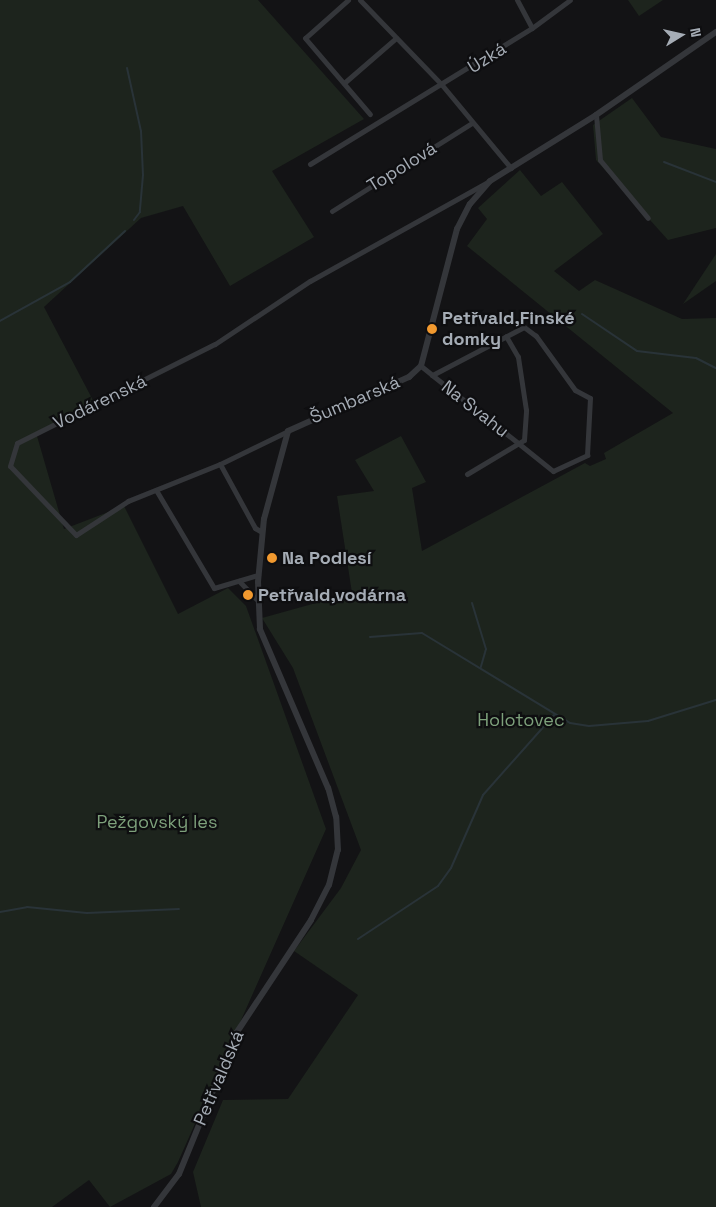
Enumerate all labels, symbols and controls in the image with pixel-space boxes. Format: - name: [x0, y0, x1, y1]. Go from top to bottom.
- north arrow: [656, 10, 706, 60]
- text: N: [686, 26, 705, 39]
- street label: Úzká: [464, 38, 510, 78]
- street label: Topolová: [363, 137, 441, 197]
- place label: Petřvald,Finské domky: [442, 308, 575, 350]
- marker: Petřvald,Finské domky: [426, 323, 438, 335]
- street label: Vodárenská: [50, 370, 150, 434]
- street label: Šumbarská: [307, 371, 403, 429]
- street label: Na Svahu: [437, 376, 513, 442]
- place label: Na Podlesí: [282, 547, 372, 569]
- marker: Na Podlesí: [266, 552, 278, 564]
- place label: Petřvald,vodárna: [258, 584, 406, 606]
- marker: Petřvald,vodárna: [242, 589, 254, 601]
- park label: Holotovec: [477, 709, 565, 731]
- park label: Pežgovský les: [97, 811, 217, 833]
- street label: Petřvaldská: [189, 1027, 249, 1129]

